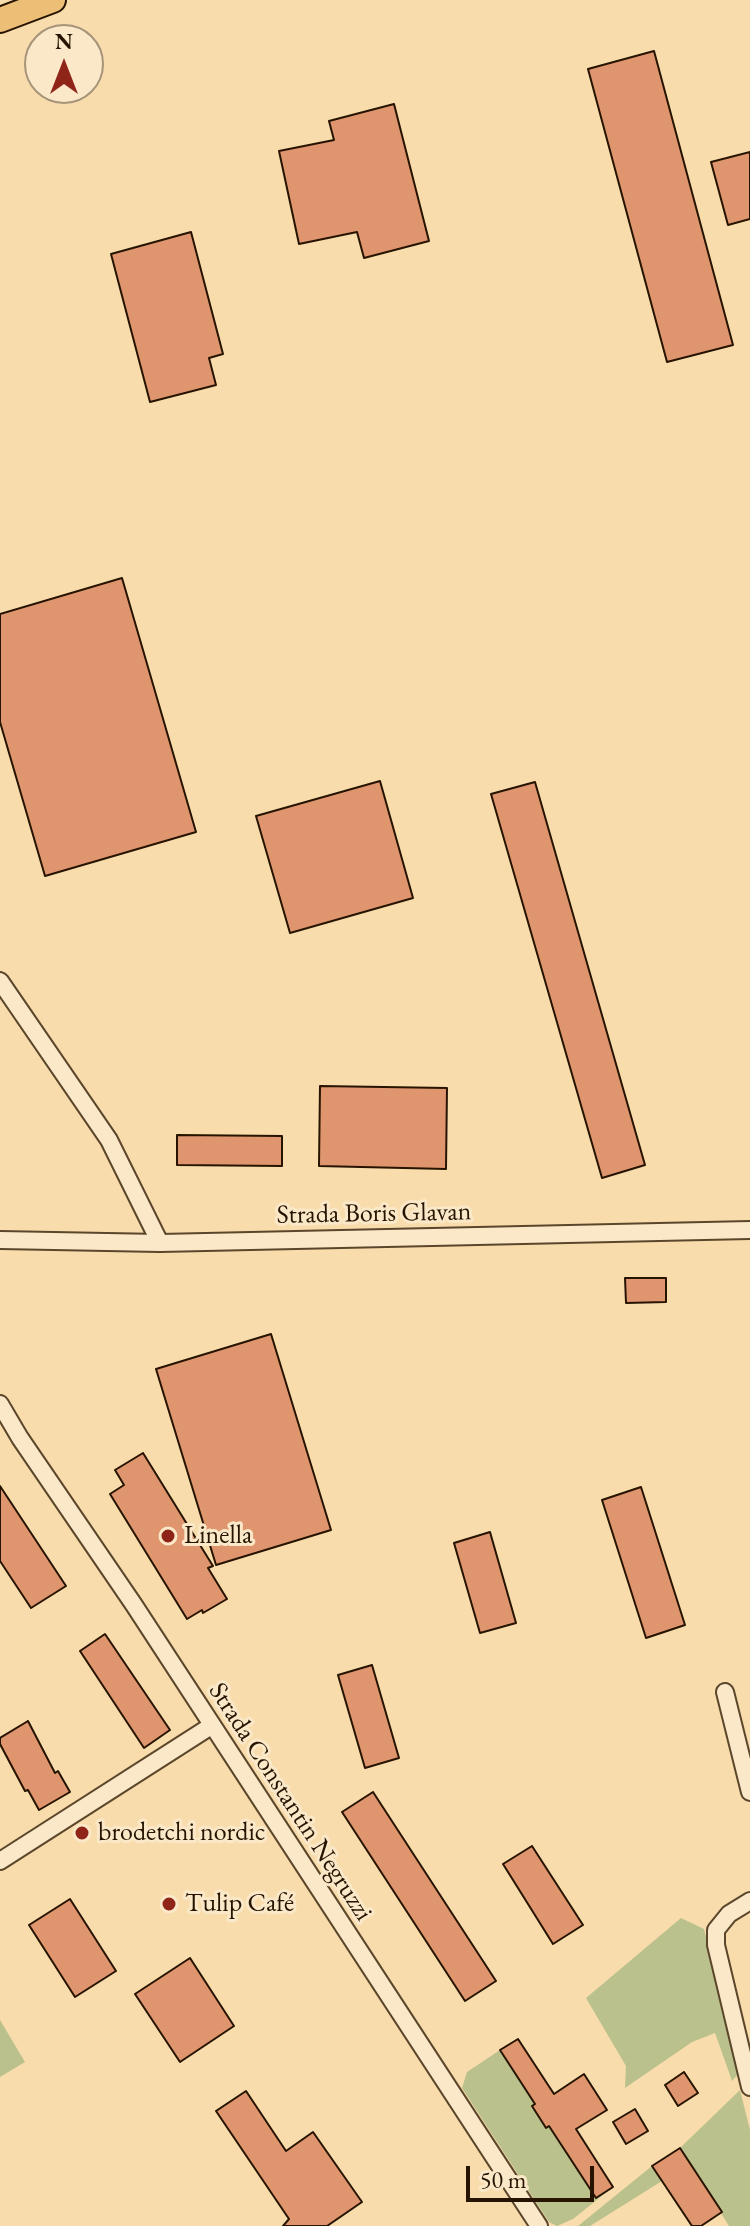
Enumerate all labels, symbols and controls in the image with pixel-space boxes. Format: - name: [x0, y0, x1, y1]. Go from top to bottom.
- north arrow: [24, 24, 104, 104]
- text: N: [55, 27, 73, 56]
- street label: Strada Boris Glavan: [276, 1197, 472, 1231]
- place label: Linella: [184, 1520, 252, 1552]
- marker: Linella: [159, 1527, 177, 1545]
- street label: Strada Constantin Negruzzi: [201, 1677, 379, 1927]
- place label: brodetchi nordic: [98, 1817, 265, 1849]
- marker: brodetchi nordic: [73, 1824, 91, 1842]
- place label: Tulip Café: [185, 1888, 294, 1920]
- marker: Tulip Café: [160, 1895, 178, 1913]
- scale bar: [470, 2150, 598, 2200]
- text: 50 m: [480, 2164, 527, 2195]

